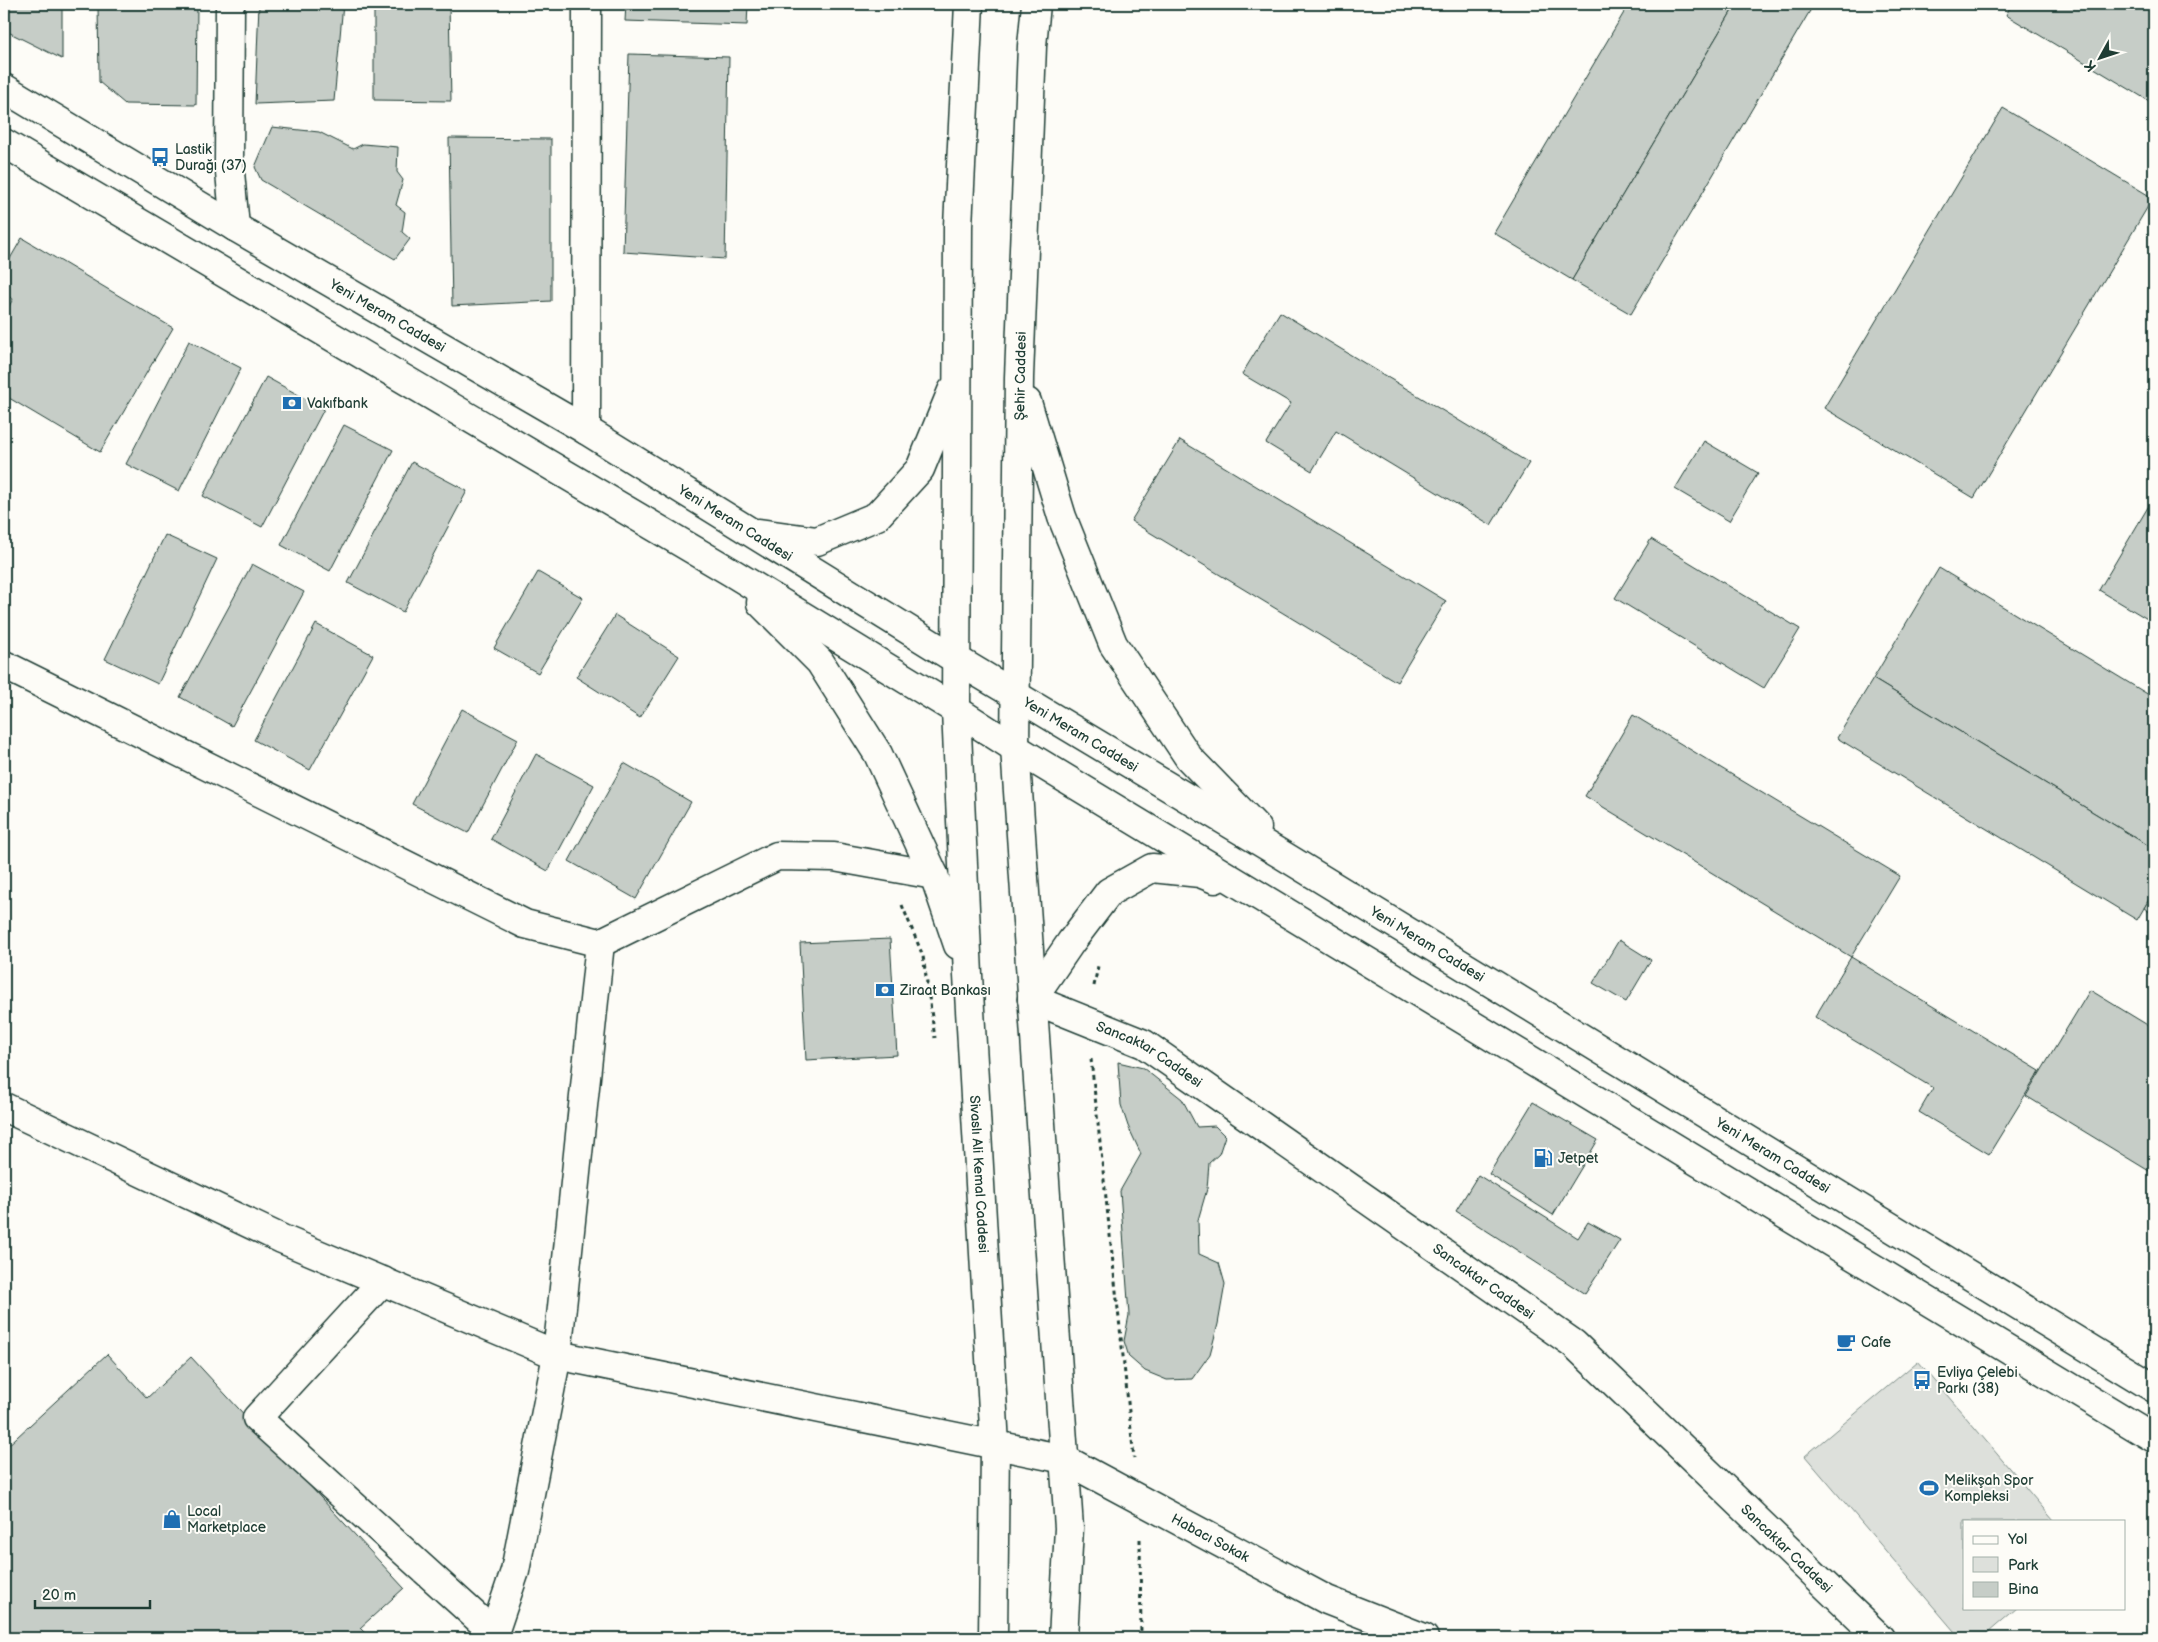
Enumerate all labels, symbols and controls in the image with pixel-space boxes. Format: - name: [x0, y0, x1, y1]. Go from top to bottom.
- north arrow: [2076, 32, 2126, 82]
- text: K: [2081, 57, 2100, 75]
- place label: Lastik Durağı (37): [175, 141, 247, 174]
- bus stop icon: Lastik Durağı (37): [149, 146, 171, 168]
- street label: Yeni Meram Caddesi: [326, 275, 449, 356]
- street label: Şehir Caddesi: [1011, 331, 1030, 421]
- bank icon: Vakıfbank: [281, 392, 303, 414]
- place label: Vakıfbank: [307, 395, 368, 412]
- street label: Yeni Meram Caddesi: [674, 481, 796, 565]
- street label: Yeni Meram Caddesi: [1019, 693, 1141, 776]
- street label: Yeni Meram Caddesi: [1366, 902, 1488, 986]
- bank icon: Ziraat Bankası: [874, 979, 896, 1001]
- place label: Ziraat Bankası: [899, 982, 991, 999]
- street label: Sancaktar Caddesi: [1094, 1018, 1205, 1091]
- street label: Sivaslı Ali Kemal Caddesi: [966, 1095, 992, 1253]
- street label: Yeni Meram Caddesi: [1711, 1113, 1833, 1197]
- fuel station icon: Jetpet: [1532, 1147, 1554, 1169]
- place label: Jetpet: [1558, 1150, 1599, 1167]
- street label: Sancaktar Caddesi: [1429, 1240, 1538, 1323]
- cafe icon: Cafe: [1835, 1331, 1857, 1353]
- place label: Cafe: [1861, 1334, 1891, 1351]
- place label: Evliya Çelebi Parkı (38): [1937, 1364, 2018, 1397]
- bus stop icon: Evliya Çelebi Parkı (38): [1911, 1369, 1933, 1391]
- place label: Melikşah Spor Kompleksi: [1944, 1472, 2034, 1505]
- sports icon: Melikşah Spor Kompleksi: [1918, 1477, 1940, 1499]
- street label: Sancaktar Caddesi: [1737, 1501, 1836, 1596]
- place label: Local Marketplace: [187, 1503, 266, 1536]
- shop icon: Local Marketplace: [161, 1508, 183, 1530]
- street label: Habacı Sokak: [1168, 1510, 1252, 1566]
- legend: [1963, 1520, 2126, 1610]
- text: Yol: [2007, 1530, 2027, 1549]
- text: Park: [2008, 1556, 2039, 1575]
- scale bar: [35, 1577, 150, 1609]
- text: Bina: [2008, 1580, 2039, 1599]
- text: 20 m: [42, 1586, 76, 1605]

